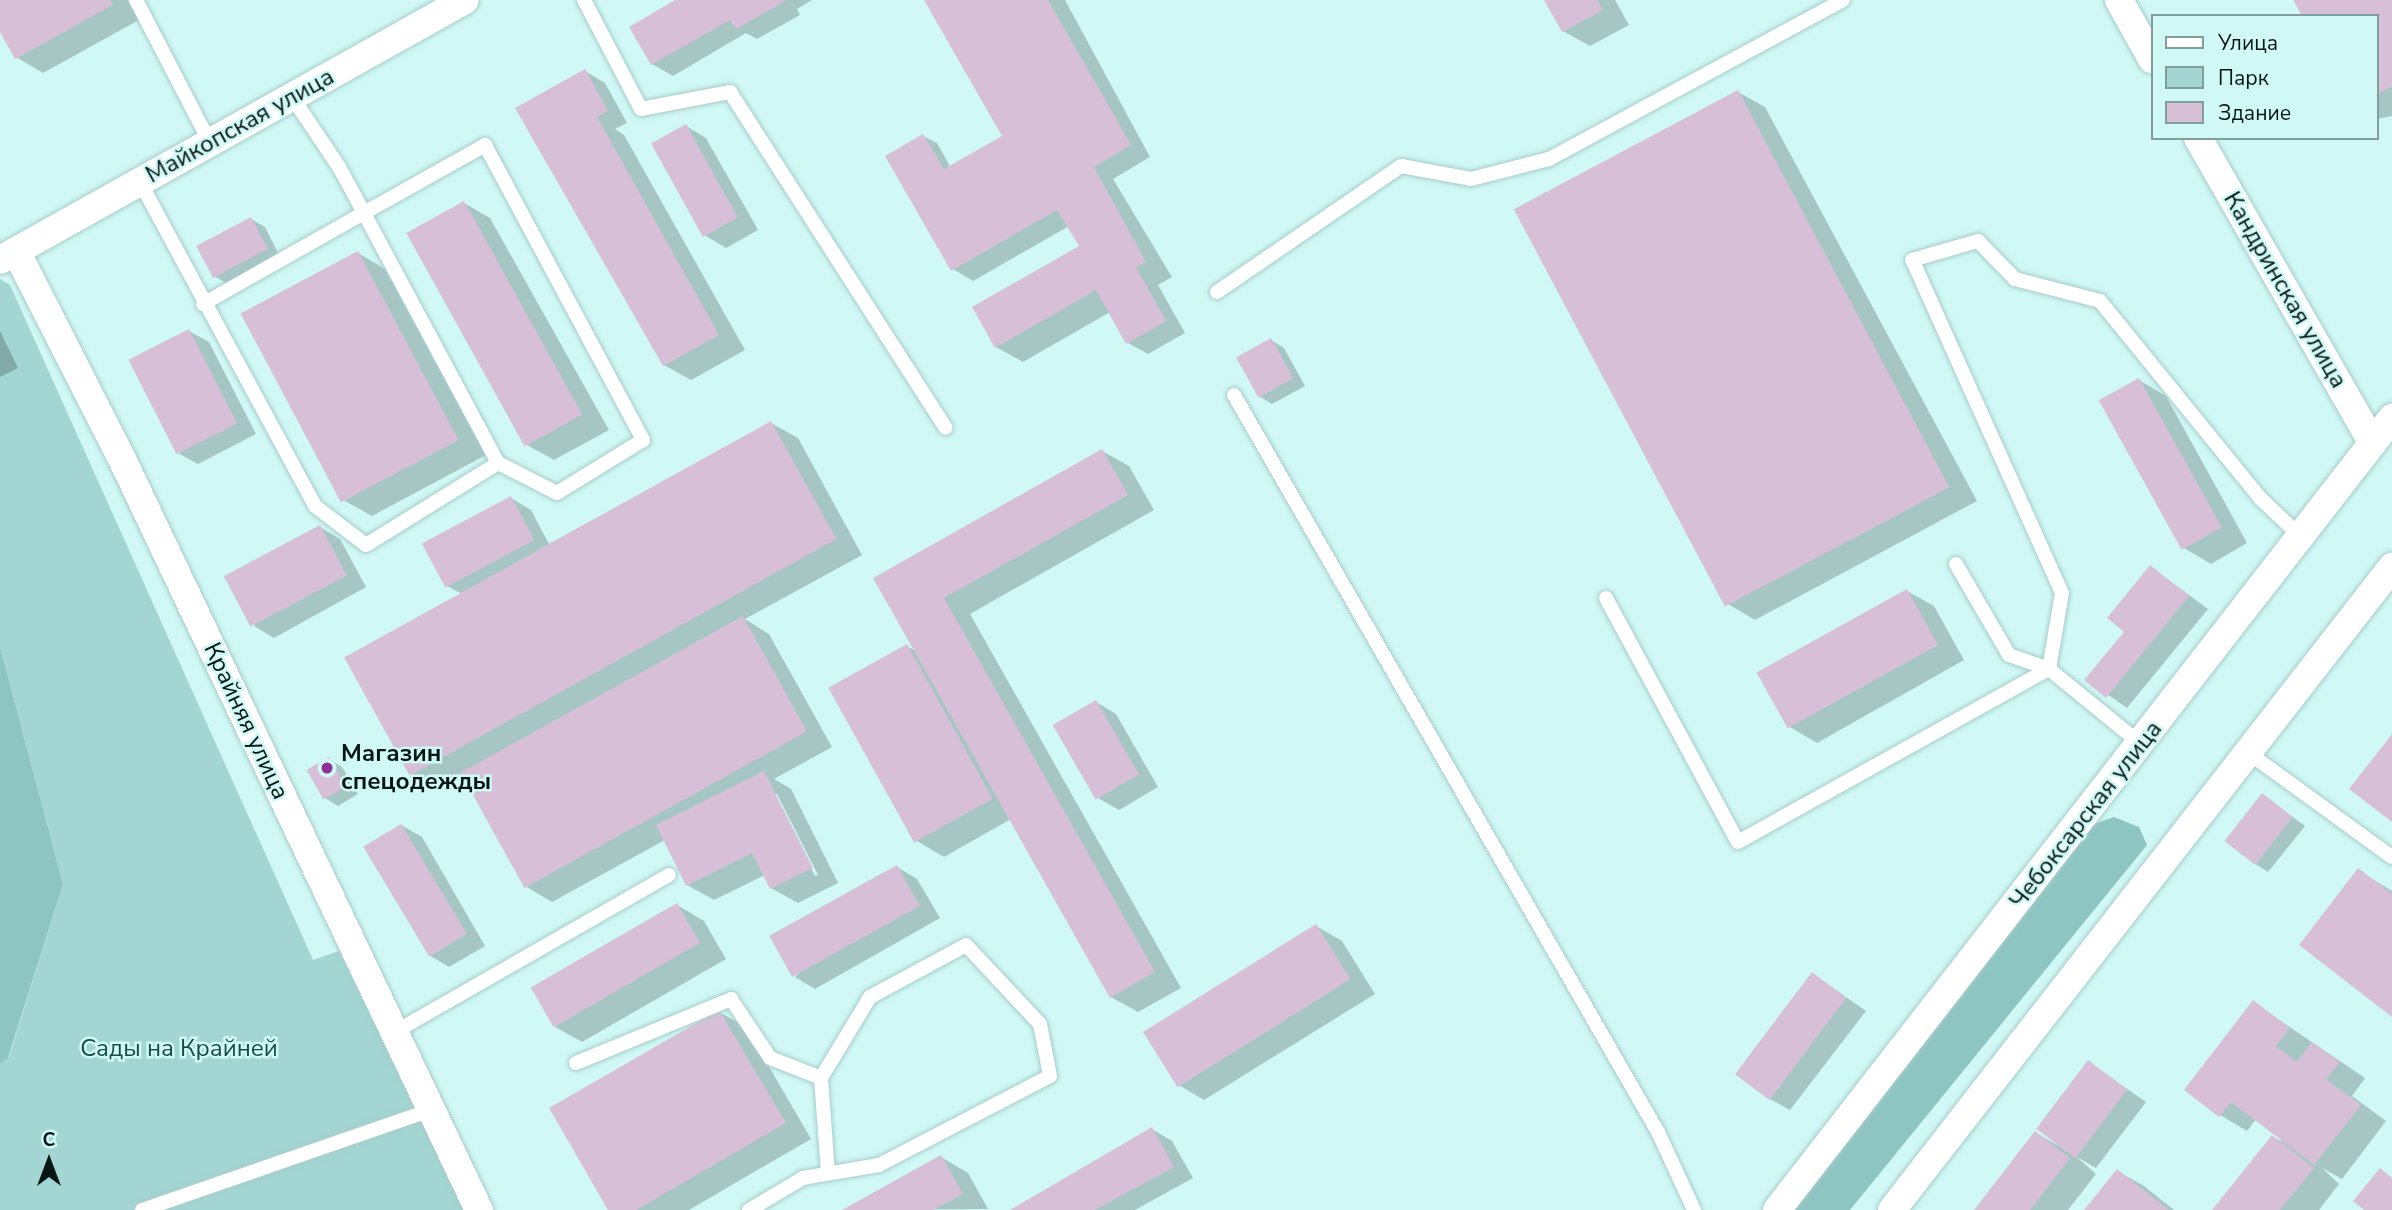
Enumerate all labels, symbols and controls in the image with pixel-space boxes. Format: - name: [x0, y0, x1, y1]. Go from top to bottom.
- legend: [2150, 14, 2378, 140]
- text: Улица: [2218, 29, 2278, 57]
- street label: Майкопская улица: [141, 62, 339, 190]
- text: Парк: [2218, 64, 2269, 92]
- text: Здание: [2218, 99, 2291, 127]
- street label: Кандринская улица: [2217, 187, 2353, 393]
- street label: Крайняя улица: [197, 638, 295, 804]
- street label: Чебоксарская улица: [2004, 715, 2168, 915]
- place label: Магазин спецодежды: [341, 740, 491, 796]
- marker: Магазин спецодежды: [319, 760, 335, 776]
- park label: Сады на Крайней: [80, 1035, 278, 1063]
- north arrow: [14, 1126, 84, 1196]
- text: С: [43, 1127, 55, 1153]

